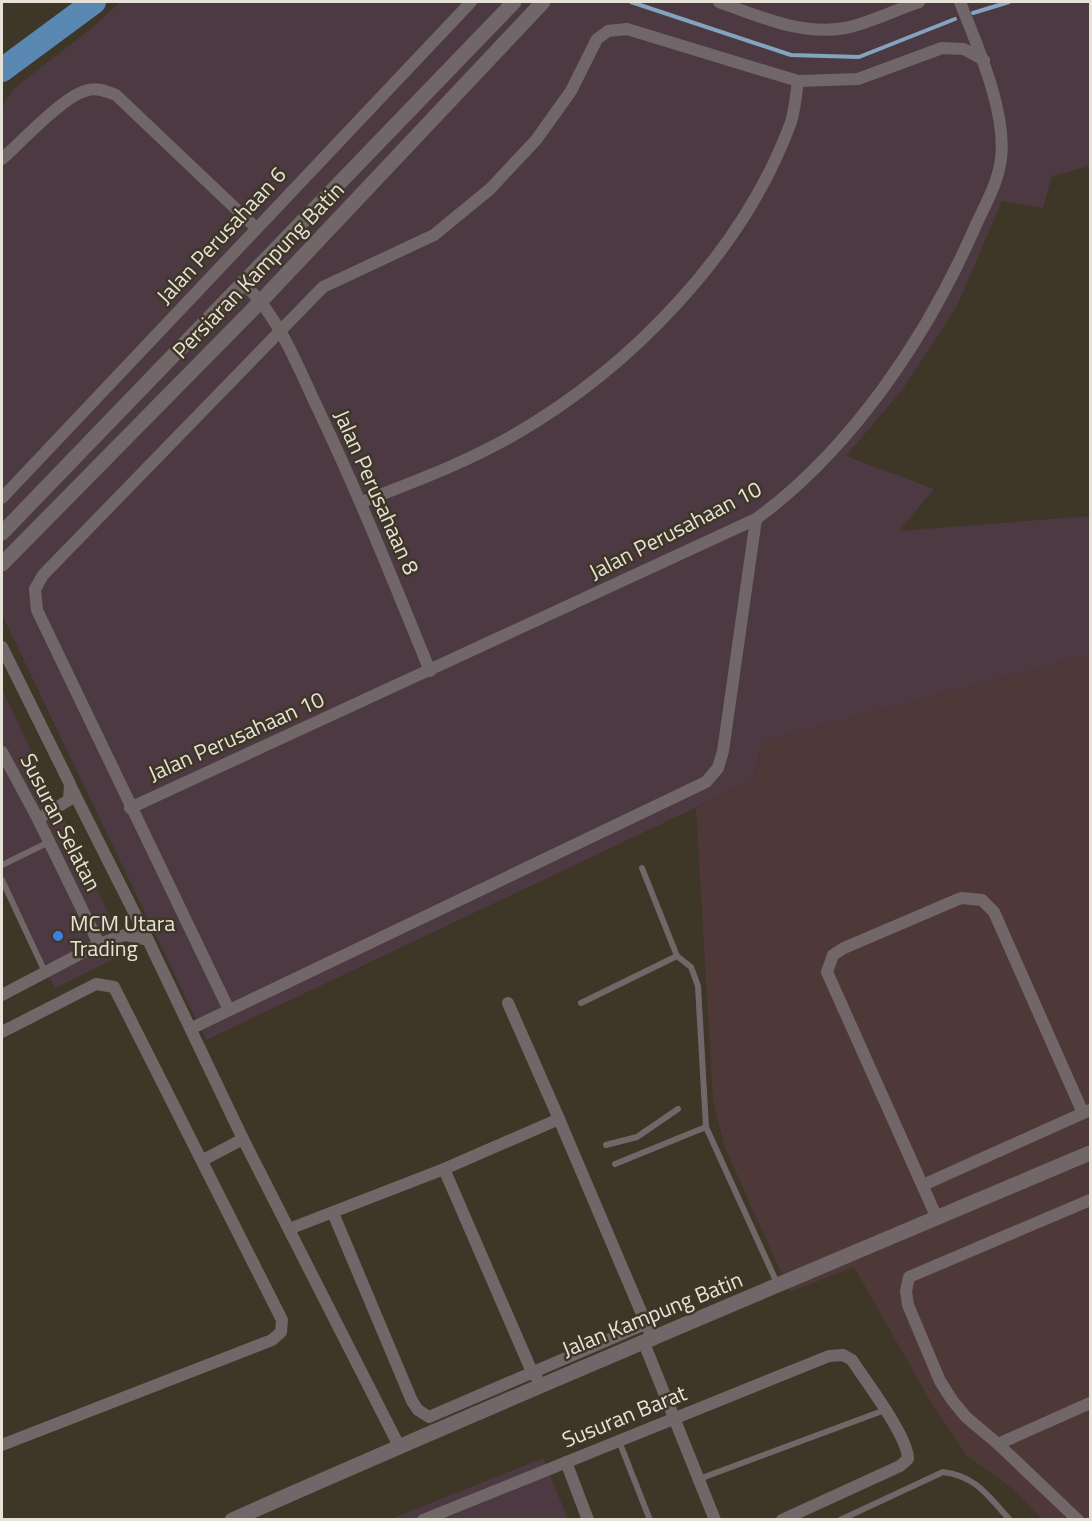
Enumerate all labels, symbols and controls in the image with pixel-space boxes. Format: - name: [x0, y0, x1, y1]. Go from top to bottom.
- street label: Jalan Perusahaan 6: [148, 158, 294, 312]
- street label: Persiaran Kampung Batin: [164, 174, 352, 366]
- street label: Jalan Perusahaan 8: [325, 404, 429, 580]
- street label: Jalan Perusahaan 10: [583, 472, 767, 588]
- street label: Jalan Perusahaan 10: [142, 682, 330, 790]
- street label: Susuran Selatan: [12, 747, 110, 897]
- place label: MCM Utara Trading: [70, 906, 175, 965]
- marker: MCM Utara Trading: [51, 929, 65, 943]
- street label: Jalan Kampung Batin: [557, 1262, 747, 1366]
- street label: Susuran Barat: [557, 1375, 692, 1456]

